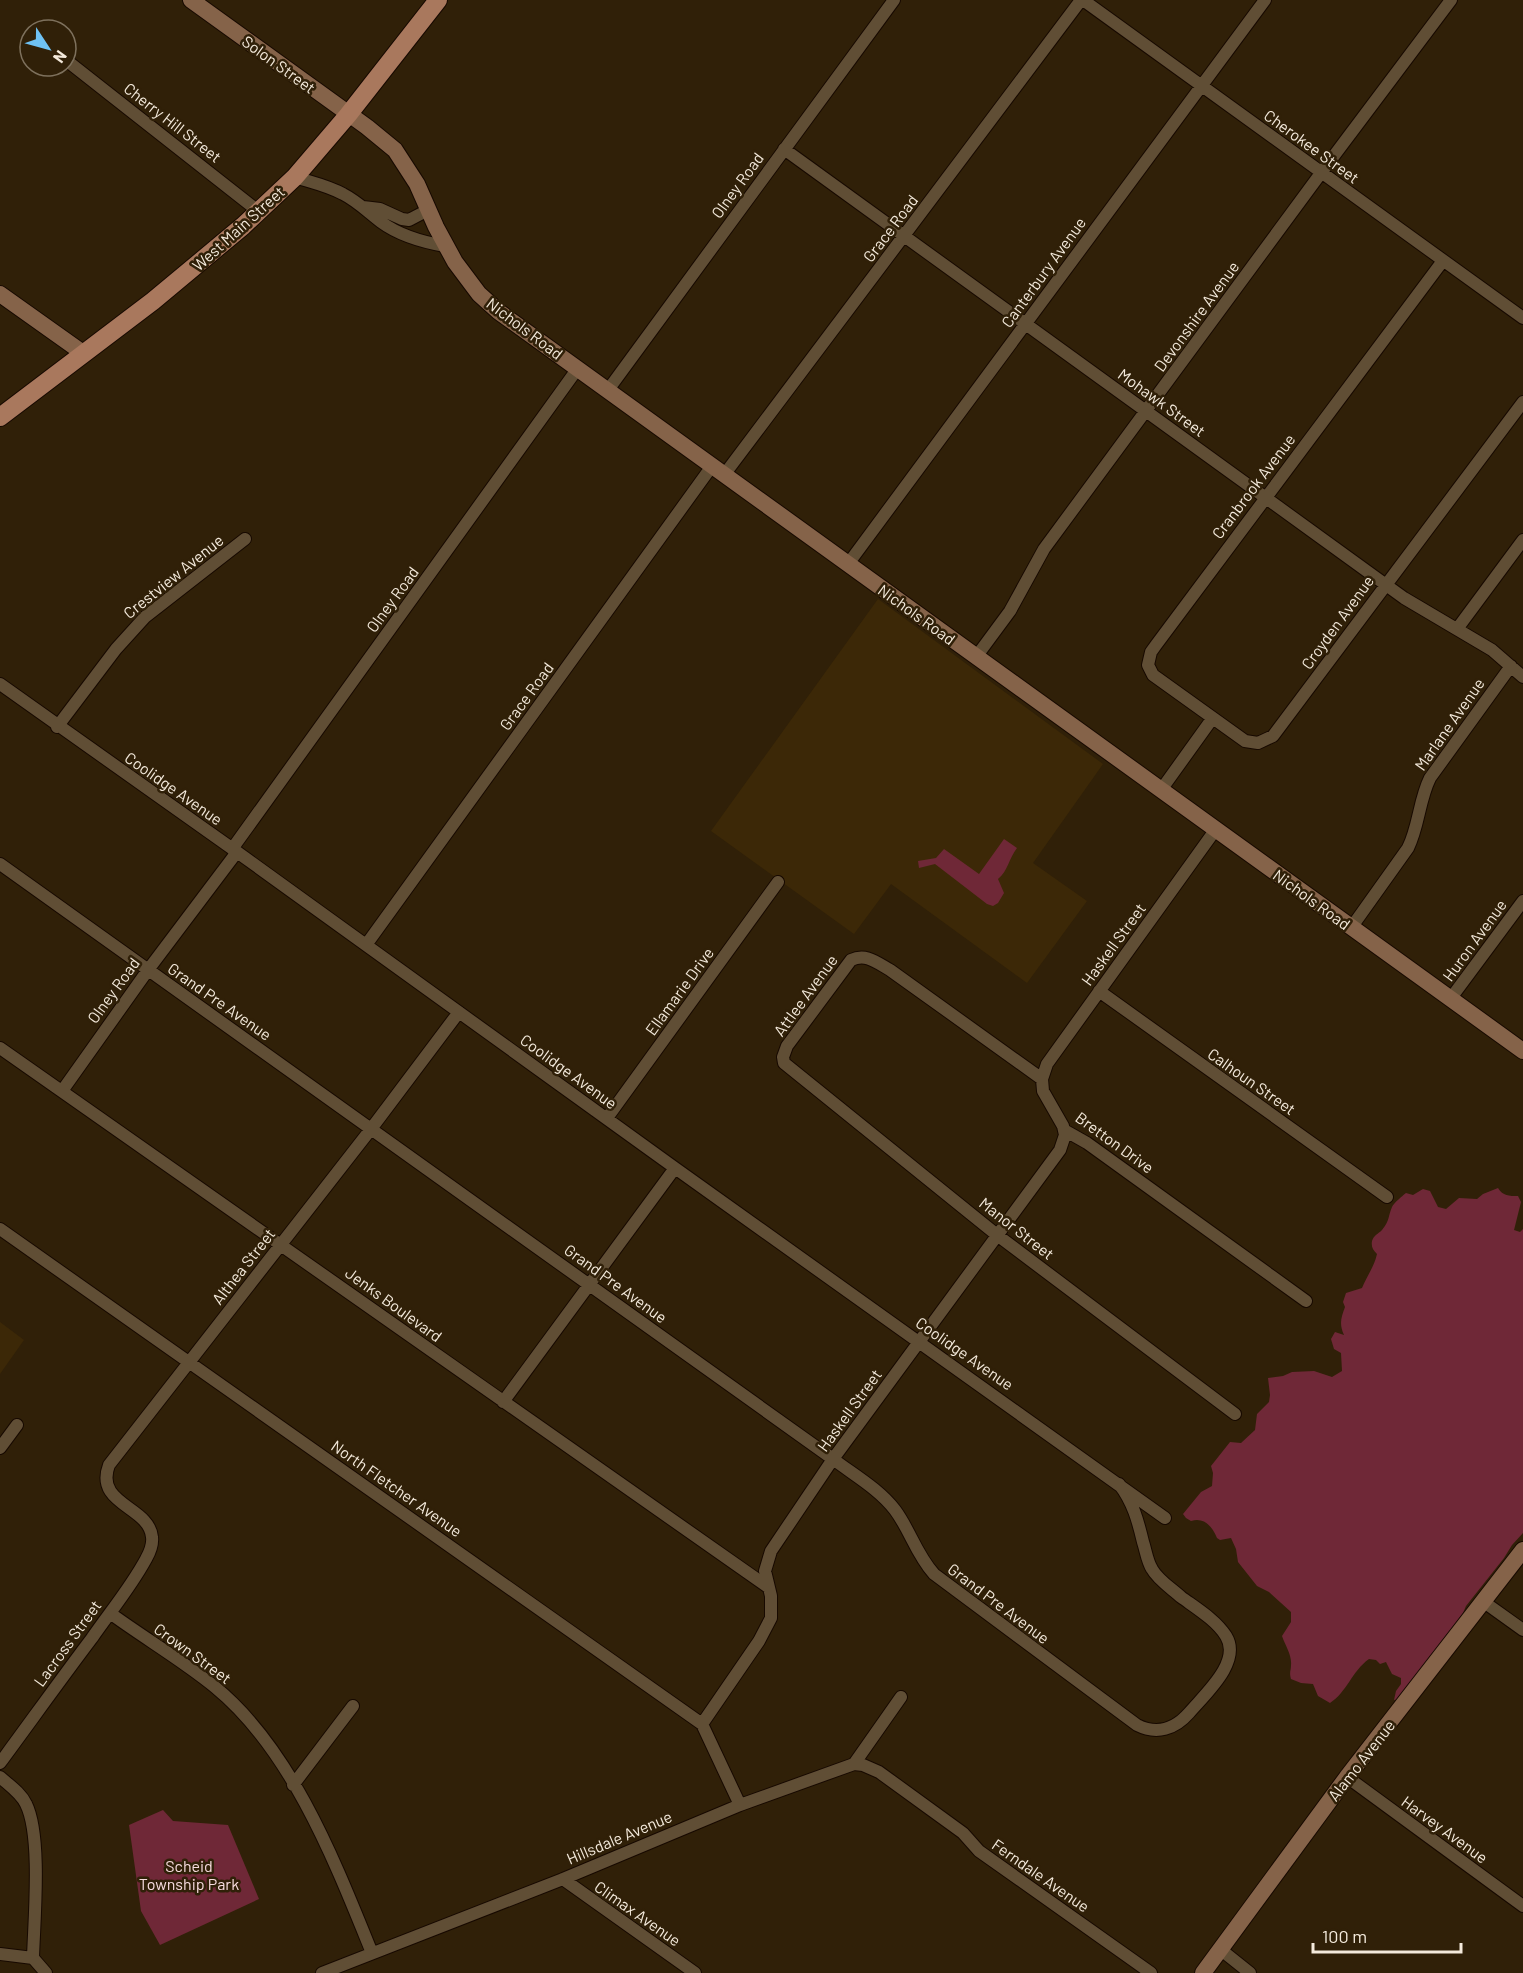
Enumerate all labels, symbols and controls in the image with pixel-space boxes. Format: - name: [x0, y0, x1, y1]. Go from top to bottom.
- north arrow: [18, 18, 78, 78]
- street label: Solon Street: [239, 31, 319, 97]
- text: N: [50, 47, 71, 67]
- street label: Cherry Hill Street: [121, 78, 225, 166]
- street label: Cherokee Street: [1261, 105, 1363, 187]
- street label: Olney Road: [707, 149, 767, 221]
- street label: West Main Street: [188, 182, 288, 274]
- street label: Grace Road: [859, 191, 921, 265]
- street label: Canterbury Avenue: [997, 213, 1089, 331]
- street label: Devonshire Avenue: [1150, 257, 1242, 375]
- street label: Nichols Road: [483, 293, 567, 363]
- street label: Mohawk Street: [1115, 364, 1209, 440]
- street label: Cranbrook Avenue: [1207, 430, 1299, 542]
- street label: Crestview Avenue: [119, 530, 227, 622]
- street label: Olney Road: [362, 563, 422, 635]
- street label: Croyden Avenue: [1297, 572, 1377, 672]
- street label: Nichols Road: [875, 580, 959, 648]
- street label: Grace Road: [495, 658, 557, 734]
- street label: Marlane Avenue: [1410, 674, 1488, 774]
- street label: Coolidge Avenue: [122, 747, 226, 829]
- street label: Nichols Road: [1270, 865, 1354, 933]
- street label: Huron Avenue: [1438, 896, 1510, 984]
- street label: Haskell Street: [1077, 899, 1149, 989]
- street label: Ellamarie Drive: [641, 943, 717, 1039]
- street label: Attlee Avenue: [769, 951, 841, 1039]
- street label: Olney Road: [83, 954, 143, 1026]
- street label: Grand Pre Avenue: [165, 958, 275, 1044]
- street label: Coolidge Avenue: [517, 1030, 621, 1112]
- street label: Calhoun Street: [1204, 1044, 1300, 1118]
- street label: Bretton Drive: [1072, 1107, 1158, 1177]
- street label: Manor Street: [976, 1193, 1058, 1263]
- street label: Althea Street: [207, 1224, 279, 1308]
- street label: Grand Pre Avenue: [561, 1239, 671, 1327]
- street label: Jenks Boulevard: [342, 1263, 446, 1345]
- street label: Coolidge Avenue: [913, 1312, 1017, 1394]
- street label: Haskell Street: [813, 1365, 885, 1455]
- street label: North Fletcher Avenue: [328, 1436, 466, 1540]
- street label: Grand Pre Avenue: [945, 1559, 1053, 1647]
- street label: Lacross Street: [29, 1596, 105, 1690]
- street label: Crown Street: [151, 1619, 235, 1687]
- street label: Alamo Avenue: [1324, 1716, 1398, 1804]
- street label: Harvey Avenue: [1398, 1791, 1492, 1867]
- street label: Hillsdale Avenue: [563, 1806, 675, 1868]
- street label: Ferndale Avenue: [989, 1834, 1093, 1916]
- park label: Scheid Township Park: [139, 1856, 239, 1893]
- street label: Climax Avenue: [591, 1876, 685, 1950]
- scale bar: [1313, 1916, 1462, 1954]
- text: 100 m: [1322, 1925, 1367, 1947]

